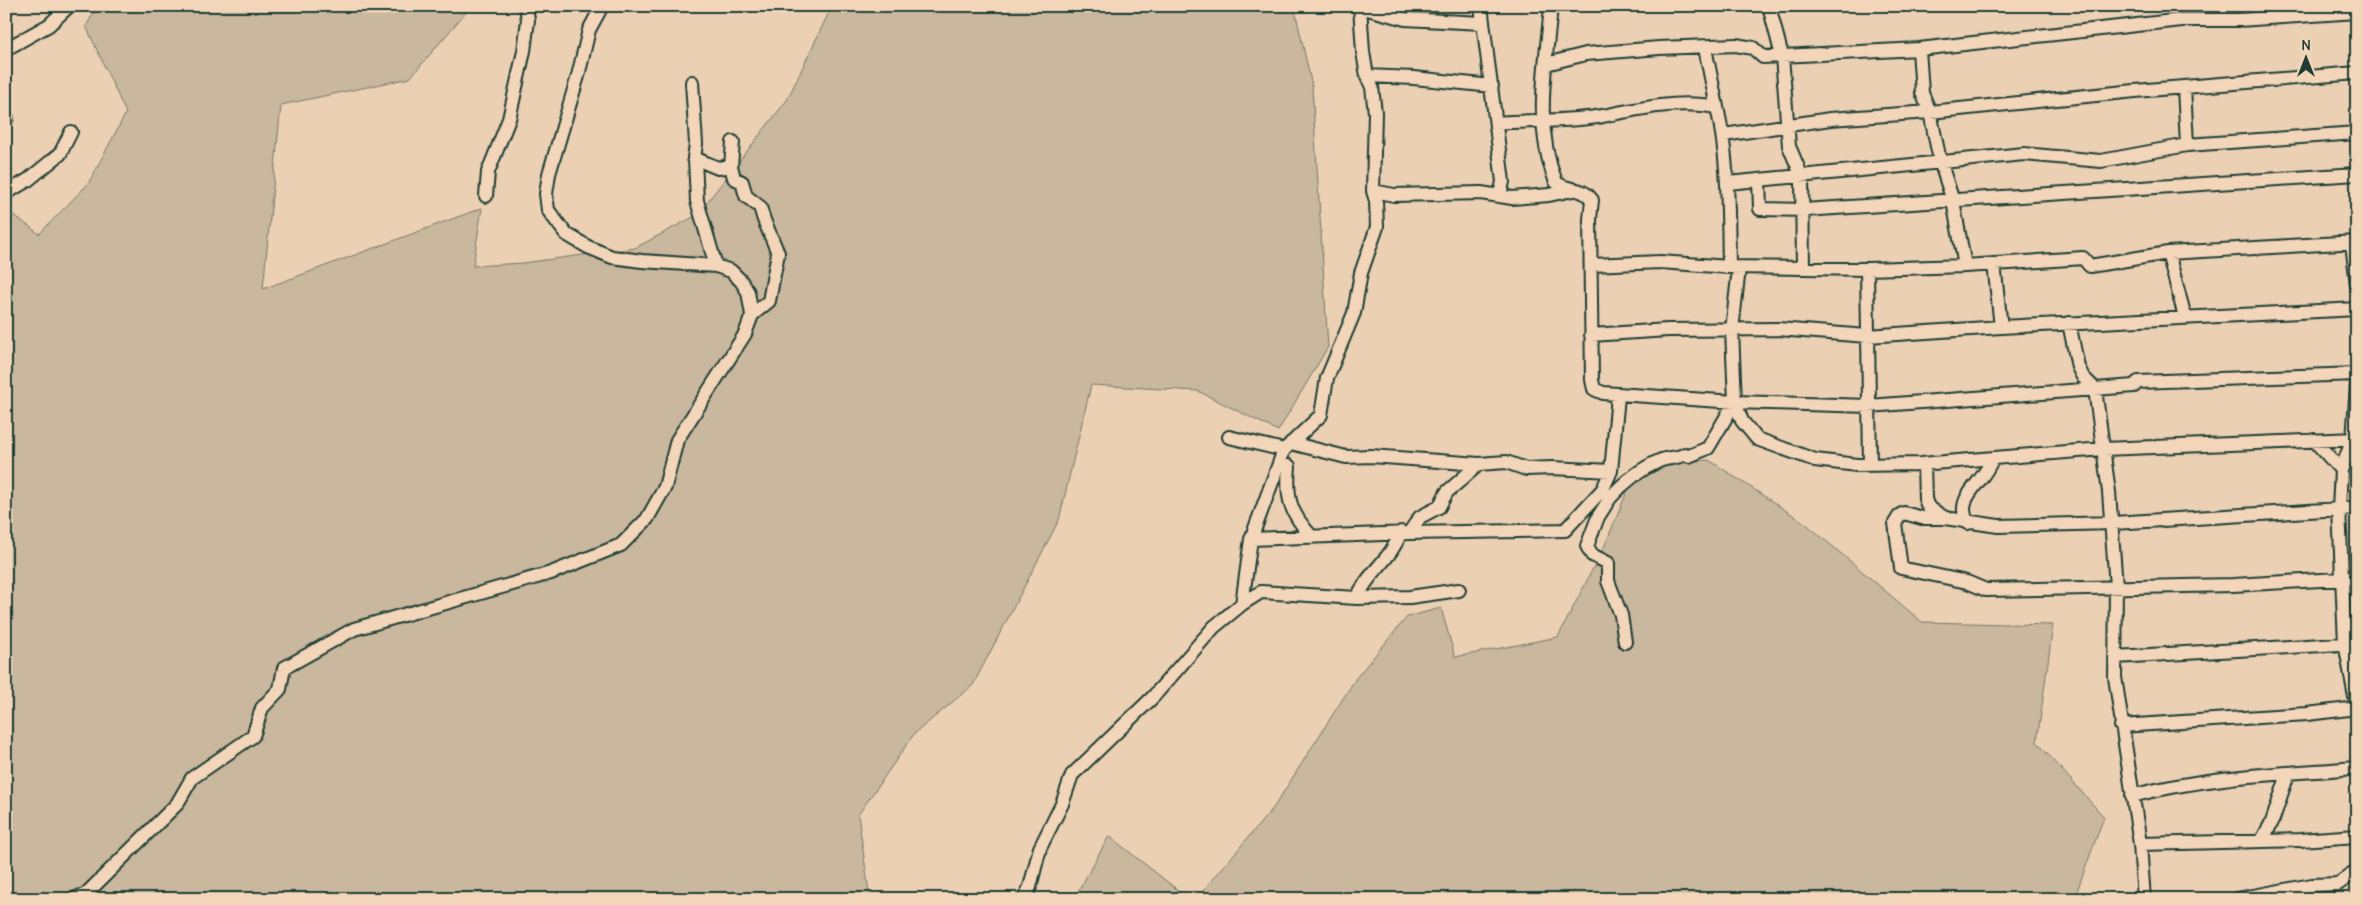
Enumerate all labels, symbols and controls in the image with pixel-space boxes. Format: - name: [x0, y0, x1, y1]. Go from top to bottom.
- north arrow: [2280, 32, 2330, 82]
- text: N: [2301, 36, 2311, 54]

